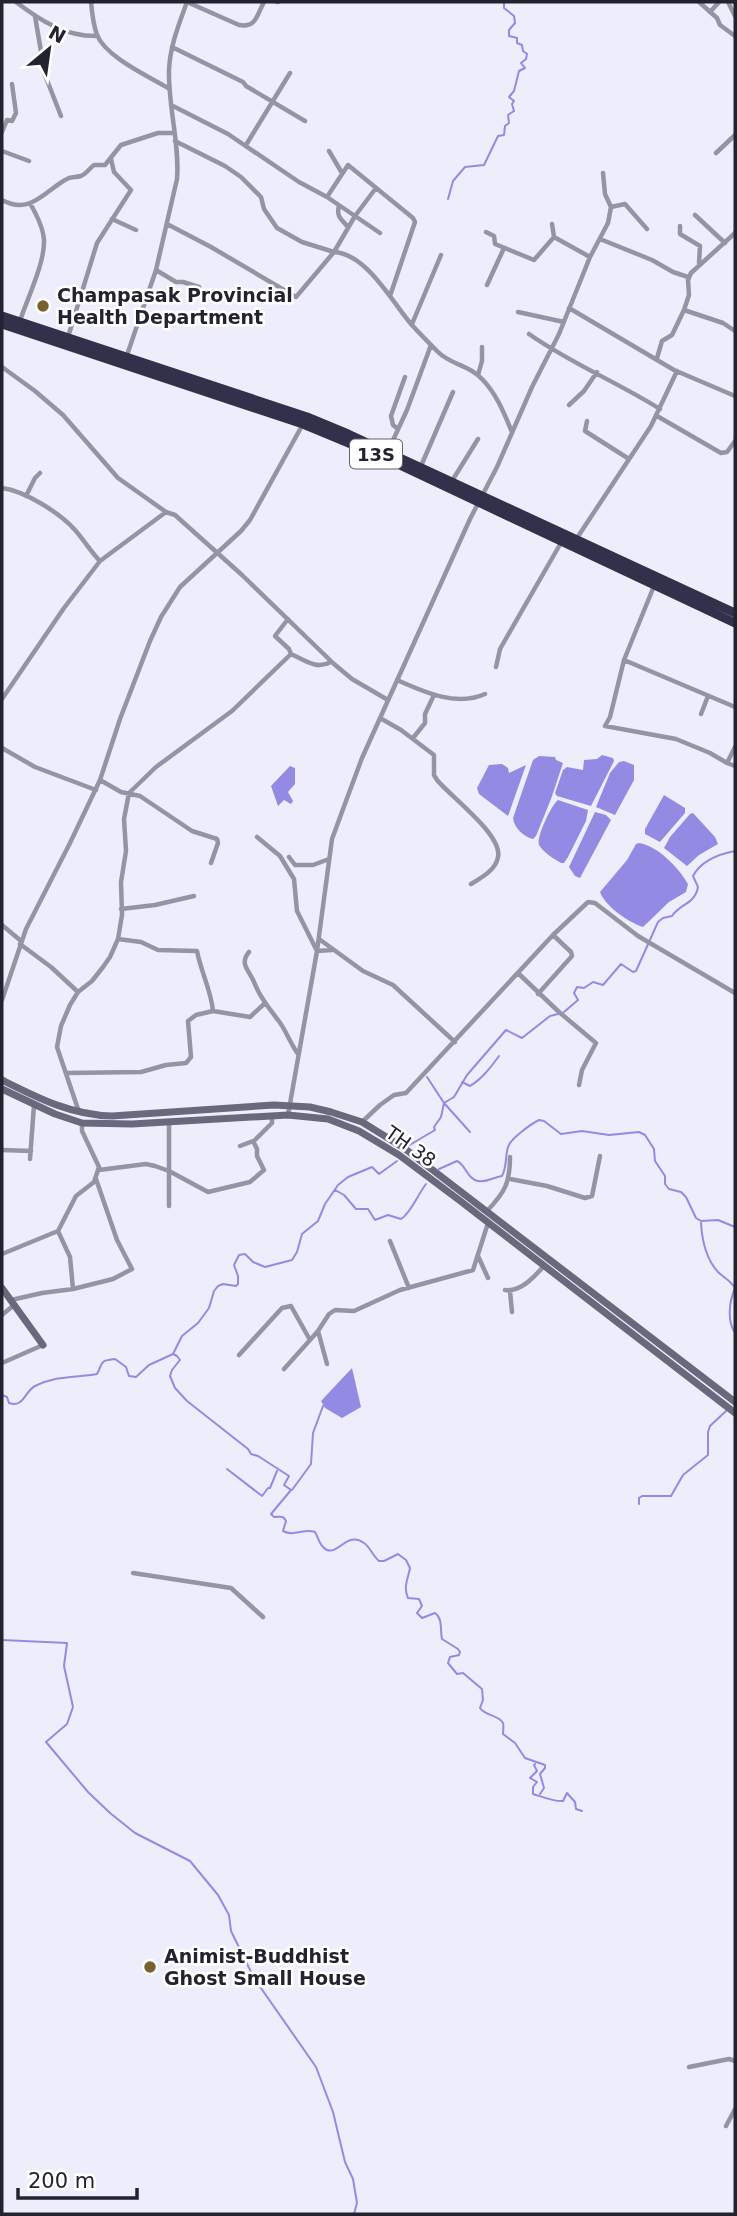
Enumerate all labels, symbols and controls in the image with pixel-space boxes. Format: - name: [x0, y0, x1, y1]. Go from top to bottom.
- north arrow: [14, 14, 84, 84]
- text: N: [45, 21, 70, 48]
- place label: Champasak Provincial Health Department: [57, 284, 293, 328]
- marker: Champasak Provincial Health Department: [35, 298, 51, 314]
- road number: 13S: [350, 440, 402, 468]
- street label: TH 38: [381, 1120, 440, 1171]
- place label: Animist-Buddhist Ghost Small House: [164, 1945, 366, 1989]
- marker: Animist-Buddhist Ghost Small House: [142, 1959, 158, 1975]
- scale bar: [18, 2156, 136, 2200]
- text: 200 m: [28, 2169, 95, 2193]

